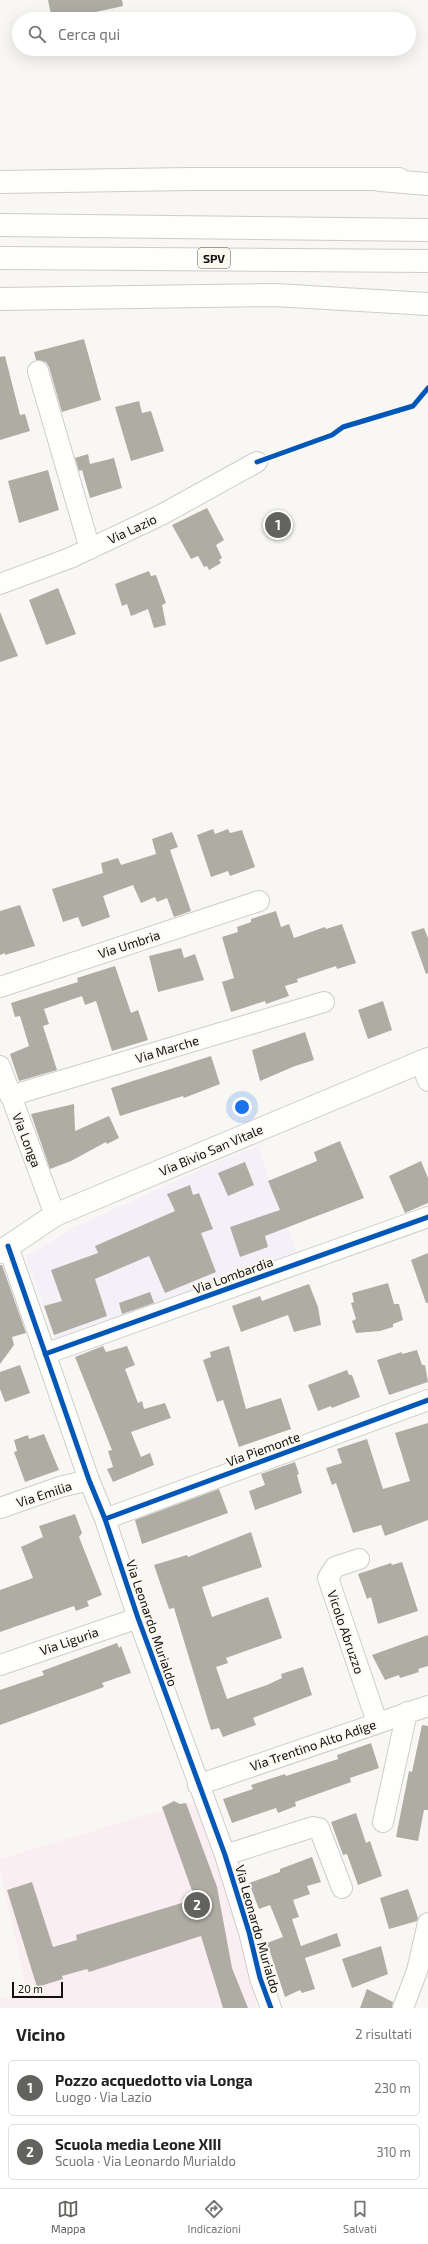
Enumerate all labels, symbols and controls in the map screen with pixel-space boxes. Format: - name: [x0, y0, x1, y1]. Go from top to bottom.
- search box: [12, 12, 416, 56]
- icon: search: [26, 23, 48, 45]
- text: Cerca qui: [58, 25, 120, 43]
- road number: SPV: [198, 248, 230, 268]
- pin: 1: [265, 510, 291, 540]
- street label: Via Lazio: [105, 511, 159, 547]
- street label: Via Umbria: [96, 926, 162, 962]
- street label: Via Marche: [133, 1032, 201, 1066]
- your location: [232, 1097, 252, 1117]
- street label: Via Longa: [9, 1110, 45, 1170]
- street label: Via Bivio San Vitale: [157, 1121, 265, 1179]
- street label: Via Lombardia: [191, 1253, 275, 1297]
- street label: Via Piemonte: [224, 1428, 302, 1470]
- street label: Via Emilia: [14, 1478, 74, 1510]
- street label: Via Leonardo Murialdo: [123, 1558, 181, 1688]
- street label: Vicolo Abruzzo: [324, 1588, 368, 1676]
- street label: Via Liguria: [37, 1623, 101, 1659]
- street label: Via Trentino Alto Adige: [248, 1716, 378, 1774]
- street label: Via Leonardo Murialdo: [232, 1863, 284, 1995]
- pin: 2: [184, 1890, 210, 1920]
- scale bar: [12, 1980, 63, 1999]
- text: 20 m: [18, 1982, 43, 1995]
- text: Vicino: [16, 2024, 65, 2044]
- text: 2 risultati: [355, 2026, 412, 2042]
- text: Pozzo acquedotto via Longa: [55, 2071, 253, 2089]
- text: 1: [27, 2080, 33, 2096]
- text: 230 m: [374, 2080, 411, 2096]
- text: Luogo · Via Lazio: [55, 2089, 152, 2105]
- text: Scuola media Leone XIII: [55, 2135, 221, 2153]
- text: 2: [26, 2144, 34, 2160]
- text: 310 m: [376, 2144, 411, 2160]
- text: Scuola · Via Leonardo Murialdo: [55, 2153, 236, 2169]
- tab: Mappa: [51, 2198, 86, 2235]
- tab: Indicazioni: [188, 2198, 241, 2235]
- tab: Salvati: [343, 2198, 377, 2235]

